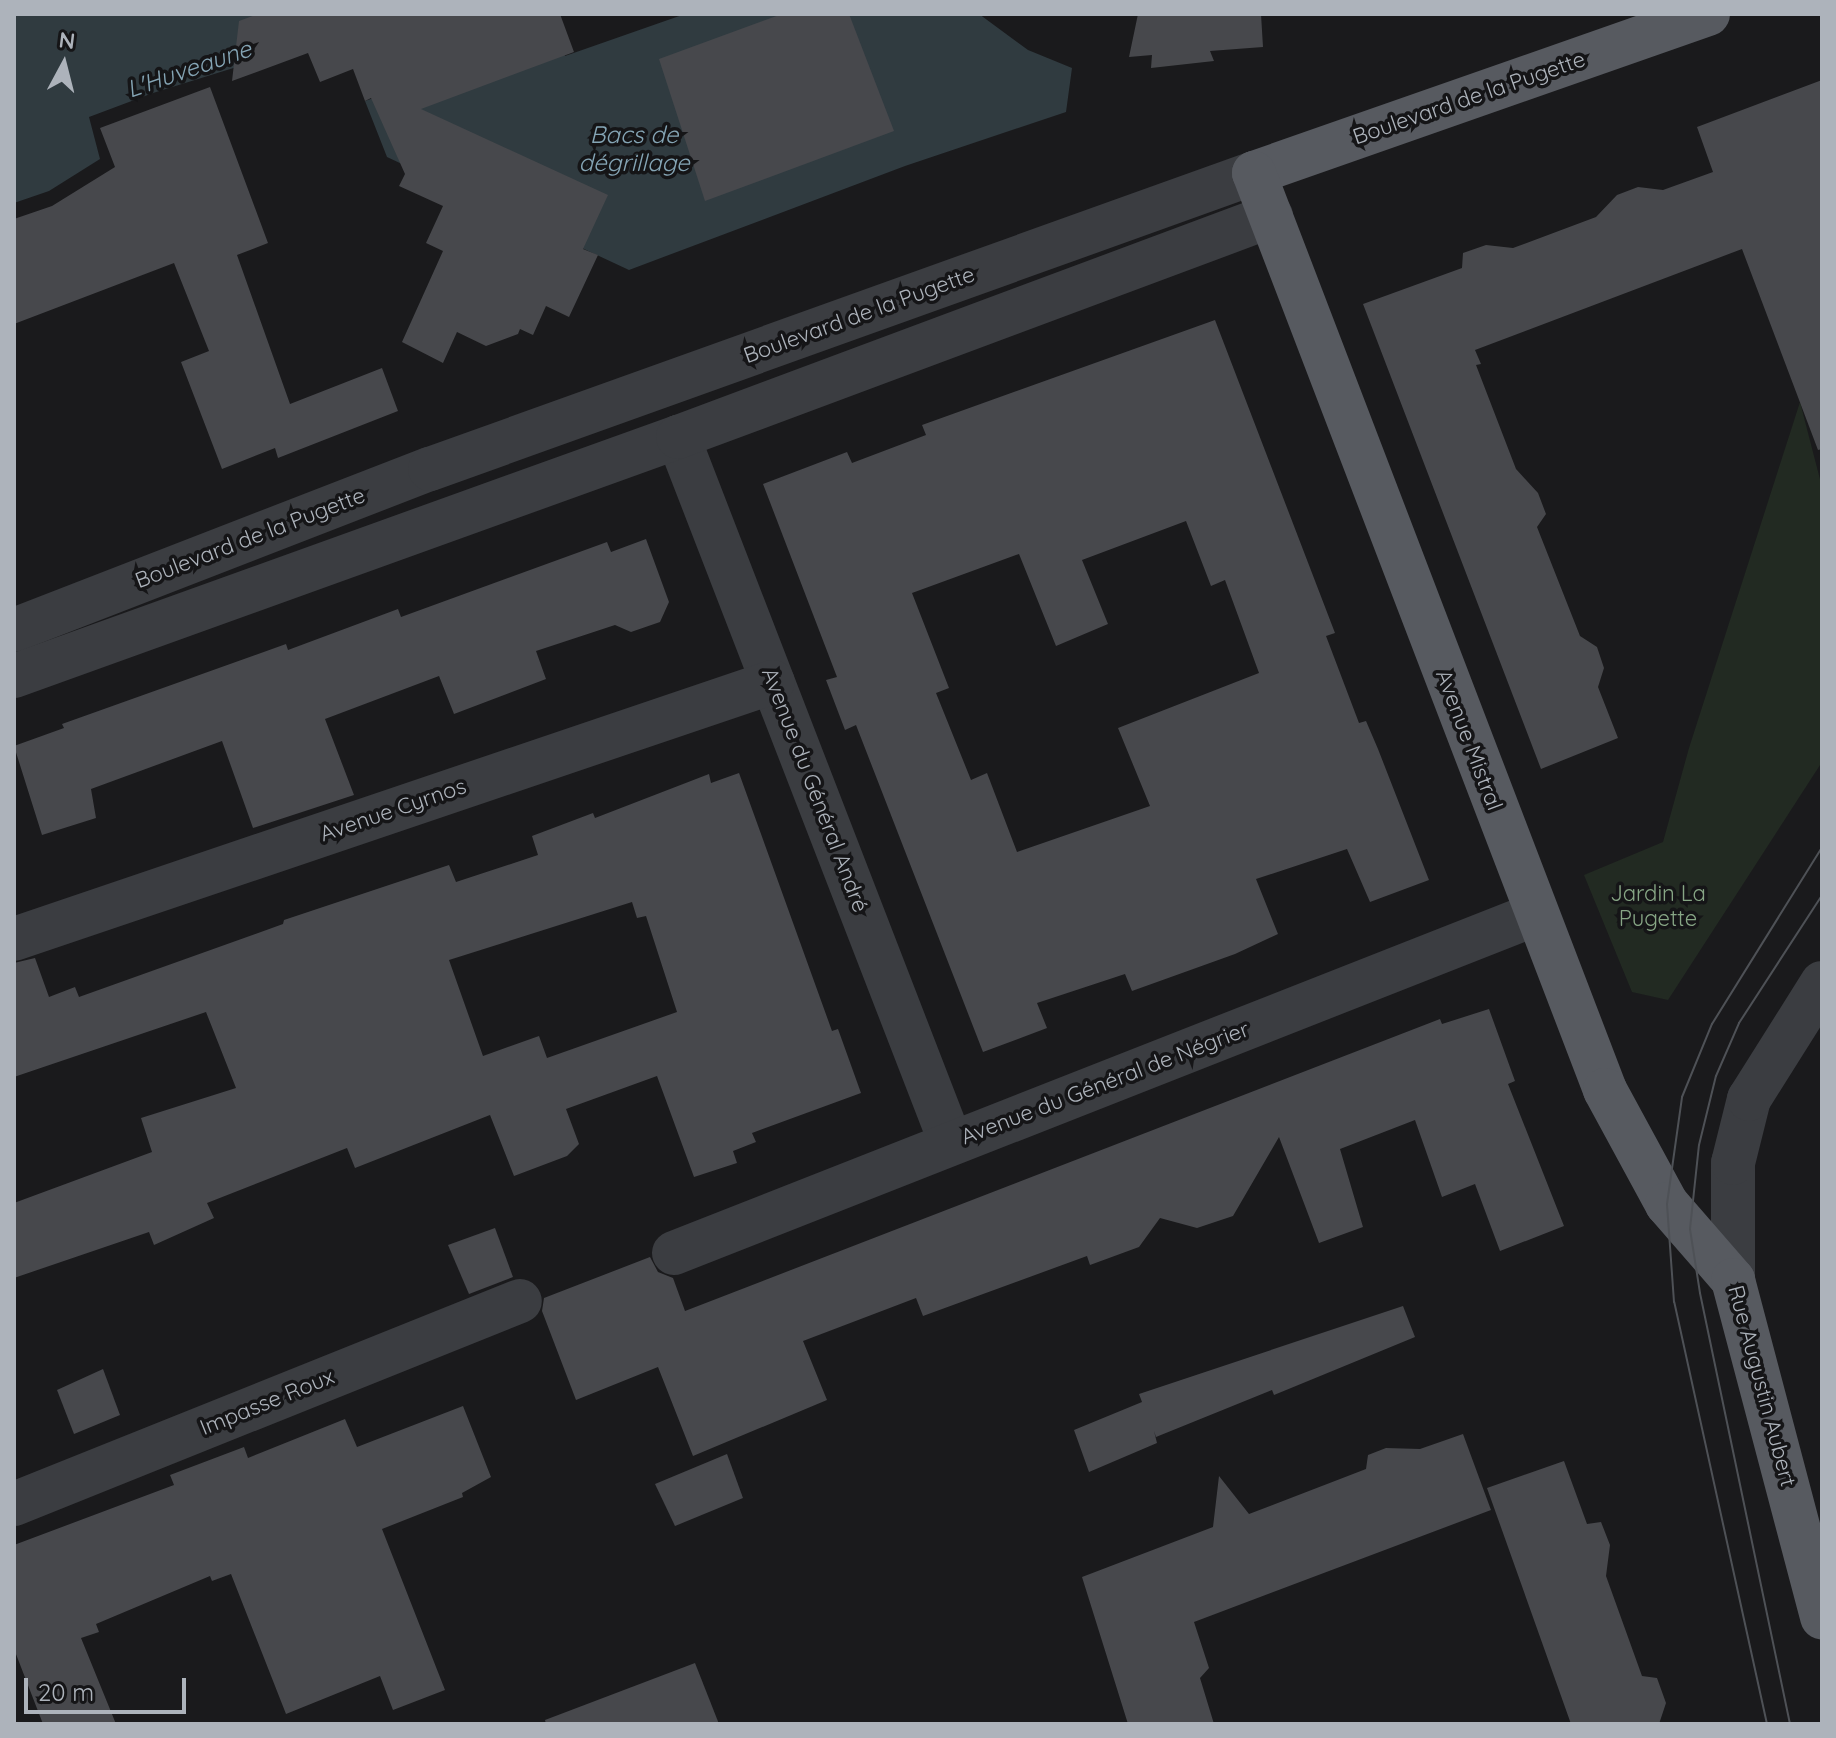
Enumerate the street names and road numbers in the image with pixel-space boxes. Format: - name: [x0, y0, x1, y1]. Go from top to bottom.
- street label: Boulevard de la Pugette: [1349, 46, 1589, 150]
- street label: Boulevard de la Pugette: [740, 261, 978, 369]
- street label: Boulevard de la Pugette: [131, 482, 369, 594]
- street label: Avenue du Général André: [756, 664, 874, 916]
- street label: Avenue Mistral: [1430, 666, 1508, 814]
- street label: Avenue Cyrnos: [316, 773, 470, 847]
- street label: Avenue du Général de Négrier: [957, 1016, 1253, 1150]
- street label: Rue Augustin Aubert: [1722, 1282, 1802, 1490]
- street label: Impasse Roux: [196, 1363, 338, 1441]

